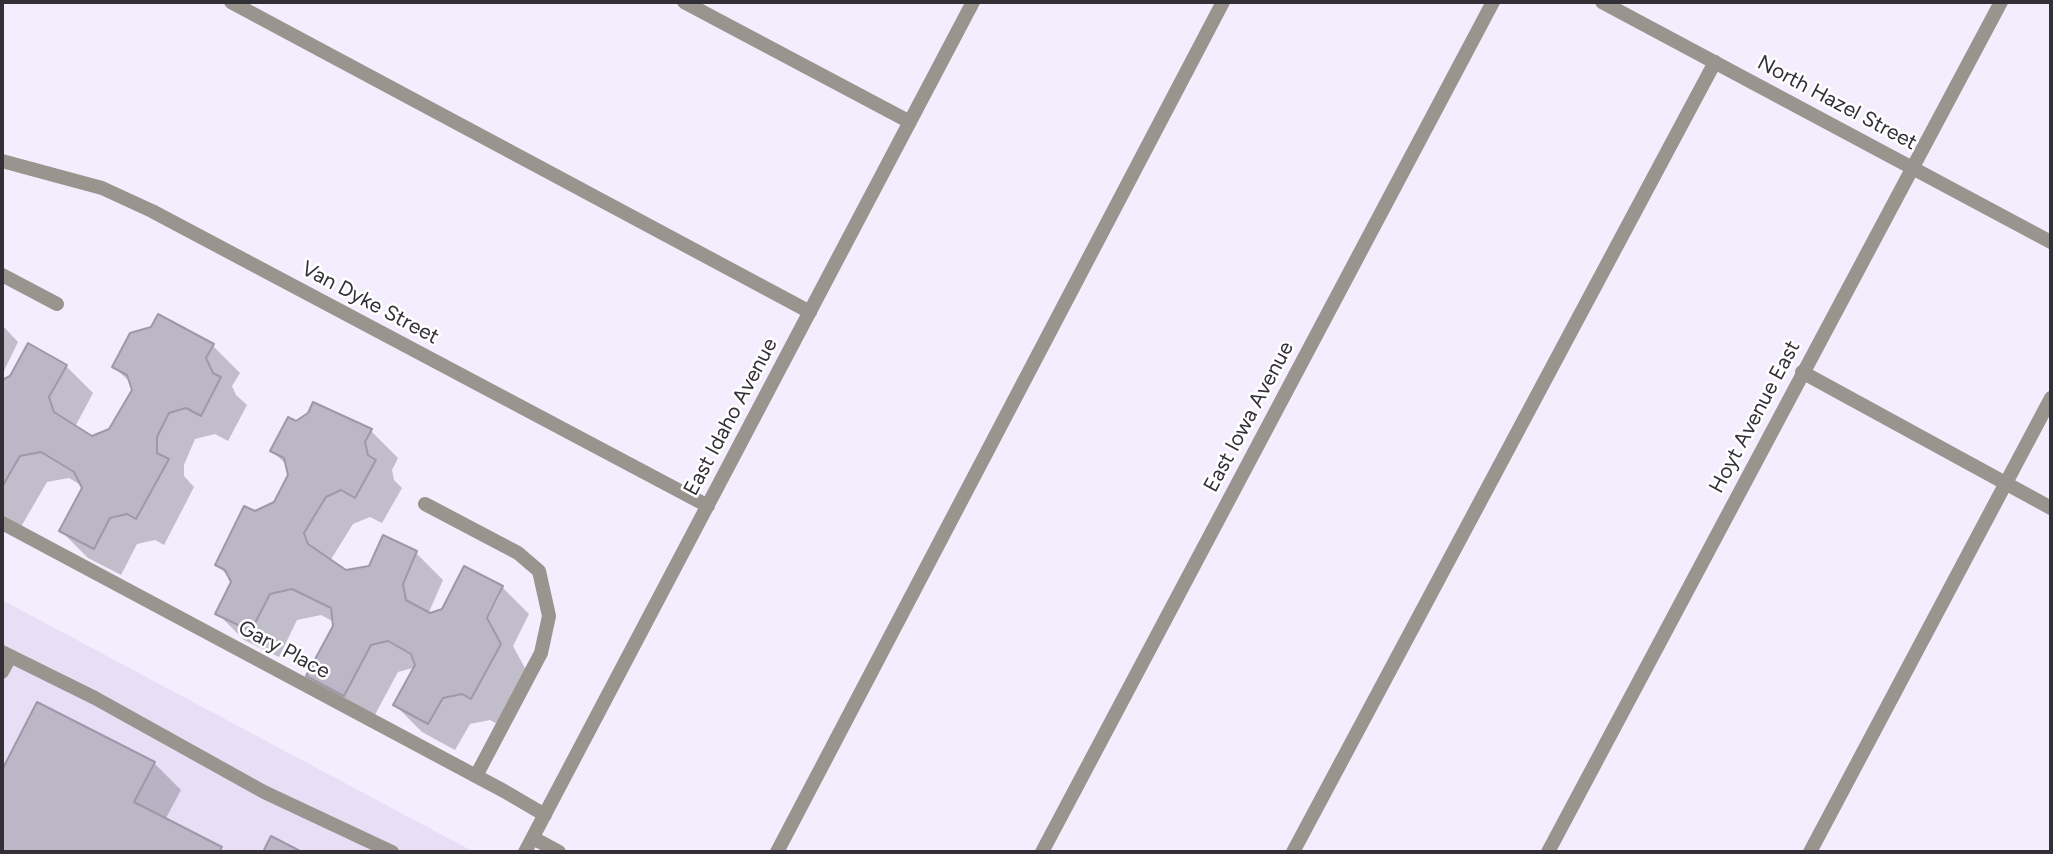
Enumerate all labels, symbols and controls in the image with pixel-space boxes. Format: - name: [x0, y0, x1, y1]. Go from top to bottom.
- street label: North Hazel Street: [1753, 50, 1921, 156]
- street label: Van Dyke Street: [297, 256, 443, 350]
- street label: East Idaho Avenue: [679, 334, 783, 500]
- street label: East Iowa Avenue: [1199, 337, 1299, 497]
- street label: Hoyt Avenue East: [1704, 337, 1806, 497]
- street label: Gary Place: [234, 615, 334, 685]

